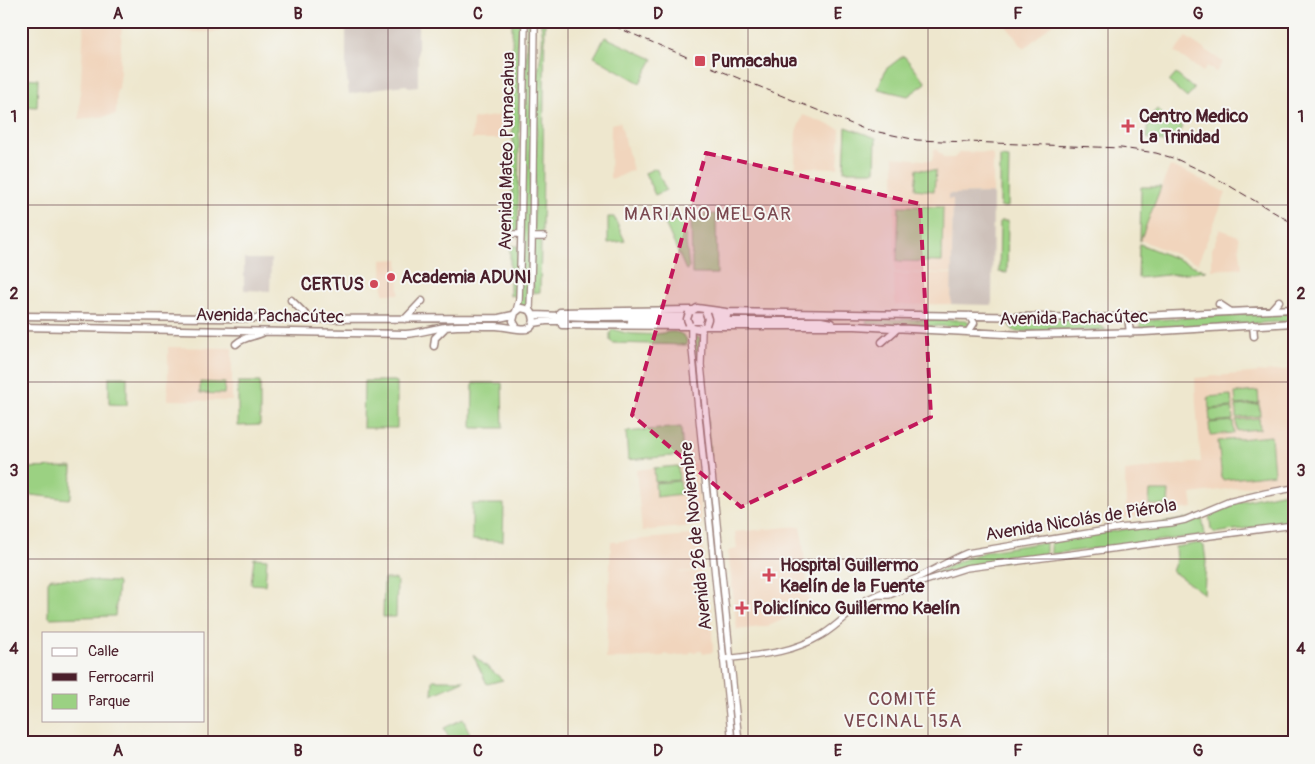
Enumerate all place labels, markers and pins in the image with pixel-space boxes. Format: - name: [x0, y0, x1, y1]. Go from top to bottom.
- place label: Pumacahua: [711, 50, 798, 73]
- marker: Pumacahua: [693, 54, 707, 68]
- place label: Centro Medico La Trinidad: [1139, 105, 1249, 149]
- marker: Centro Medico La Trinidad: [1121, 119, 1135, 133]
- place label: Academia ADUNI: [401, 266, 531, 289]
- marker: Academia ADUNI: [385, 271, 397, 283]
- place label: CERTUS: [301, 273, 364, 296]
- marker: CERTUS: [368, 278, 380, 290]
- place label: Hospital Guillermo Kaelín de la Fuente: [780, 554, 926, 598]
- marker: Hospital Guillermo Kaelín de la Fuente: [762, 568, 776, 582]
- place label: Policlínico Guillermo Kaelín: [753, 597, 960, 620]
- marker: Policlínico Guillermo Kaelín: [735, 601, 749, 615]

